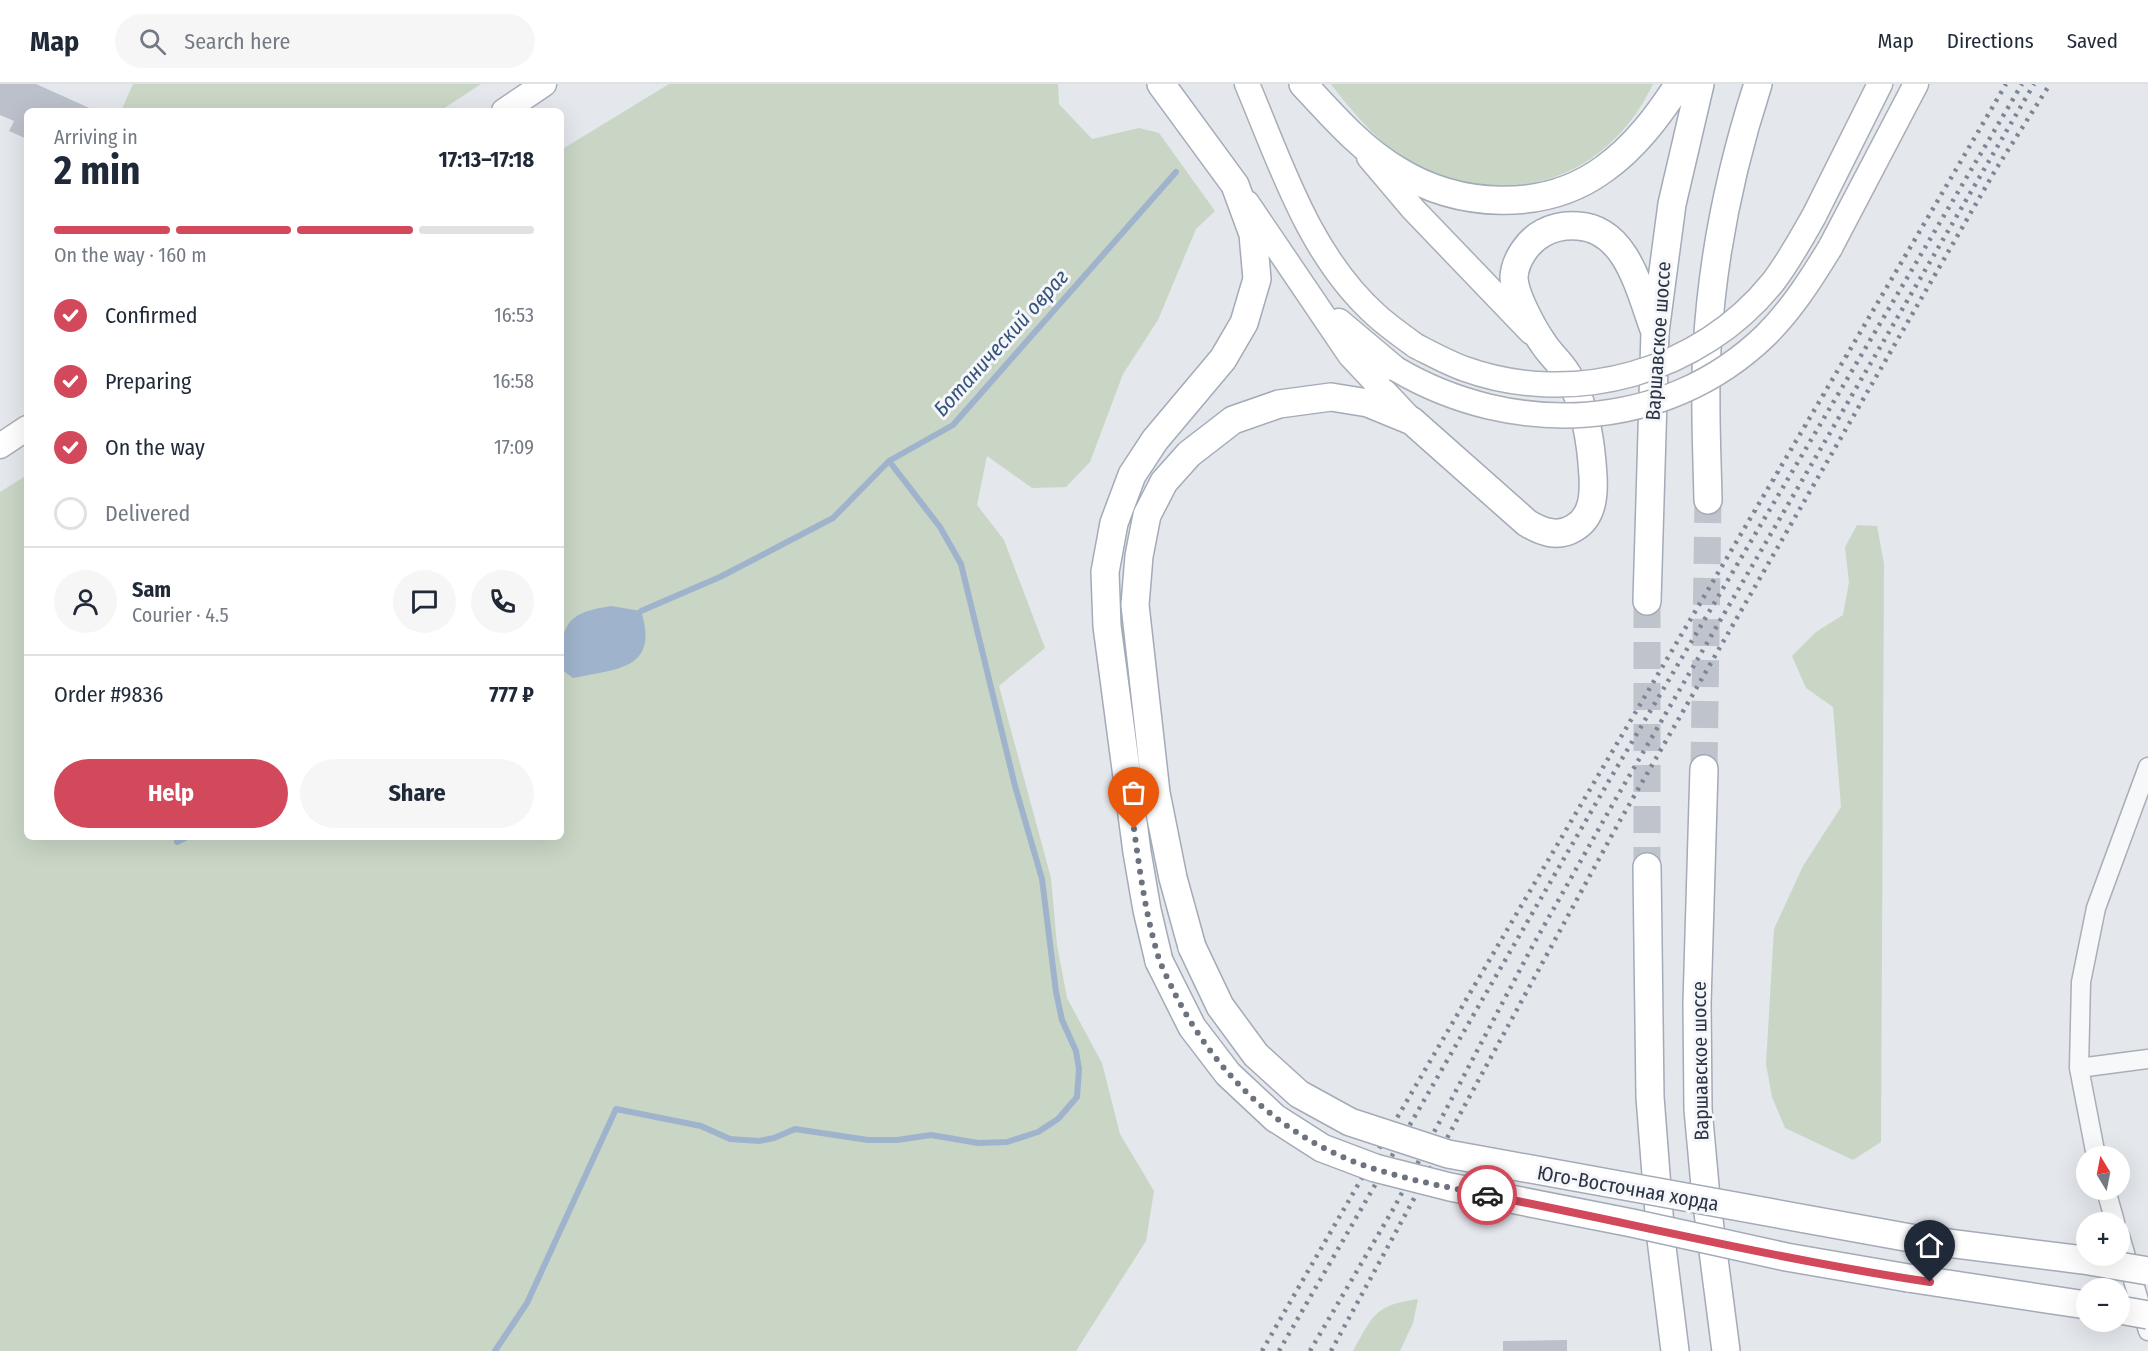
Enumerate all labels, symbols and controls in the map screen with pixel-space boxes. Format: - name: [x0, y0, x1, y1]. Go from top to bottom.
- search box: [115, 14, 535, 68]
- text: Map: [30, 25, 79, 58]
- icon: search: [136, 25, 169, 58]
- text: Search here: [184, 28, 290, 55]
- text: Map: [1877, 28, 1914, 54]
- text: Directions: [1947, 28, 2034, 54]
- text: Saved: [2067, 28, 2118, 54]
- text: Arriving in: [54, 125, 138, 149]
- text: 17:13–17:18: [439, 146, 534, 173]
- text: 2 min: [54, 148, 140, 194]
- text: On the way · 160 m: [54, 243, 207, 267]
- street label: Варшавское шоссе: [1640, 261, 1676, 421]
- water label: Ботанический овраг: [928, 264, 1074, 422]
- icon: check: [54, 299, 87, 332]
- text: Confirmed: [105, 302, 198, 329]
- text: 16:53: [494, 303, 534, 327]
- icon: check: [54, 365, 87, 398]
- text: Preparing: [105, 368, 191, 395]
- text: 16:58: [493, 369, 534, 393]
- icon: check: [54, 431, 87, 464]
- text: On the way: [105, 434, 205, 461]
- text: 17:09: [494, 435, 534, 459]
- text: Delivered: [105, 500, 190, 527]
- button: person: [54, 570, 117, 633]
- button: chat: [393, 570, 456, 633]
- button: phone: [471, 570, 534, 633]
- text: Sam: [132, 576, 171, 603]
- text: Courier · 4.5: [132, 603, 229, 627]
- text: Order #9836: [54, 681, 163, 708]
- text: 777 ₽: [489, 681, 534, 708]
- button: Help: [54, 759, 288, 828]
- button: Share: [300, 759, 534, 828]
- pin: [1108, 767, 1159, 829]
- icon: bag: [1117, 776, 1150, 809]
- street label: Варшавское шоссе: [1687, 981, 1713, 1141]
- north arrow: [2076, 1146, 2130, 1200]
- map controls: [2076, 1146, 2130, 1332]
- street label: Юго-Восточная хорда: [1535, 1160, 1721, 1216]
- courier: [1457, 1165, 1517, 1225]
- icon: car: [1471, 1179, 1504, 1212]
- button: +: [2076, 1212, 2130, 1266]
- pin: [1904, 1220, 1955, 1282]
- icon: home: [1913, 1229, 1946, 1262]
- button: −: [2076, 1278, 2130, 1332]

